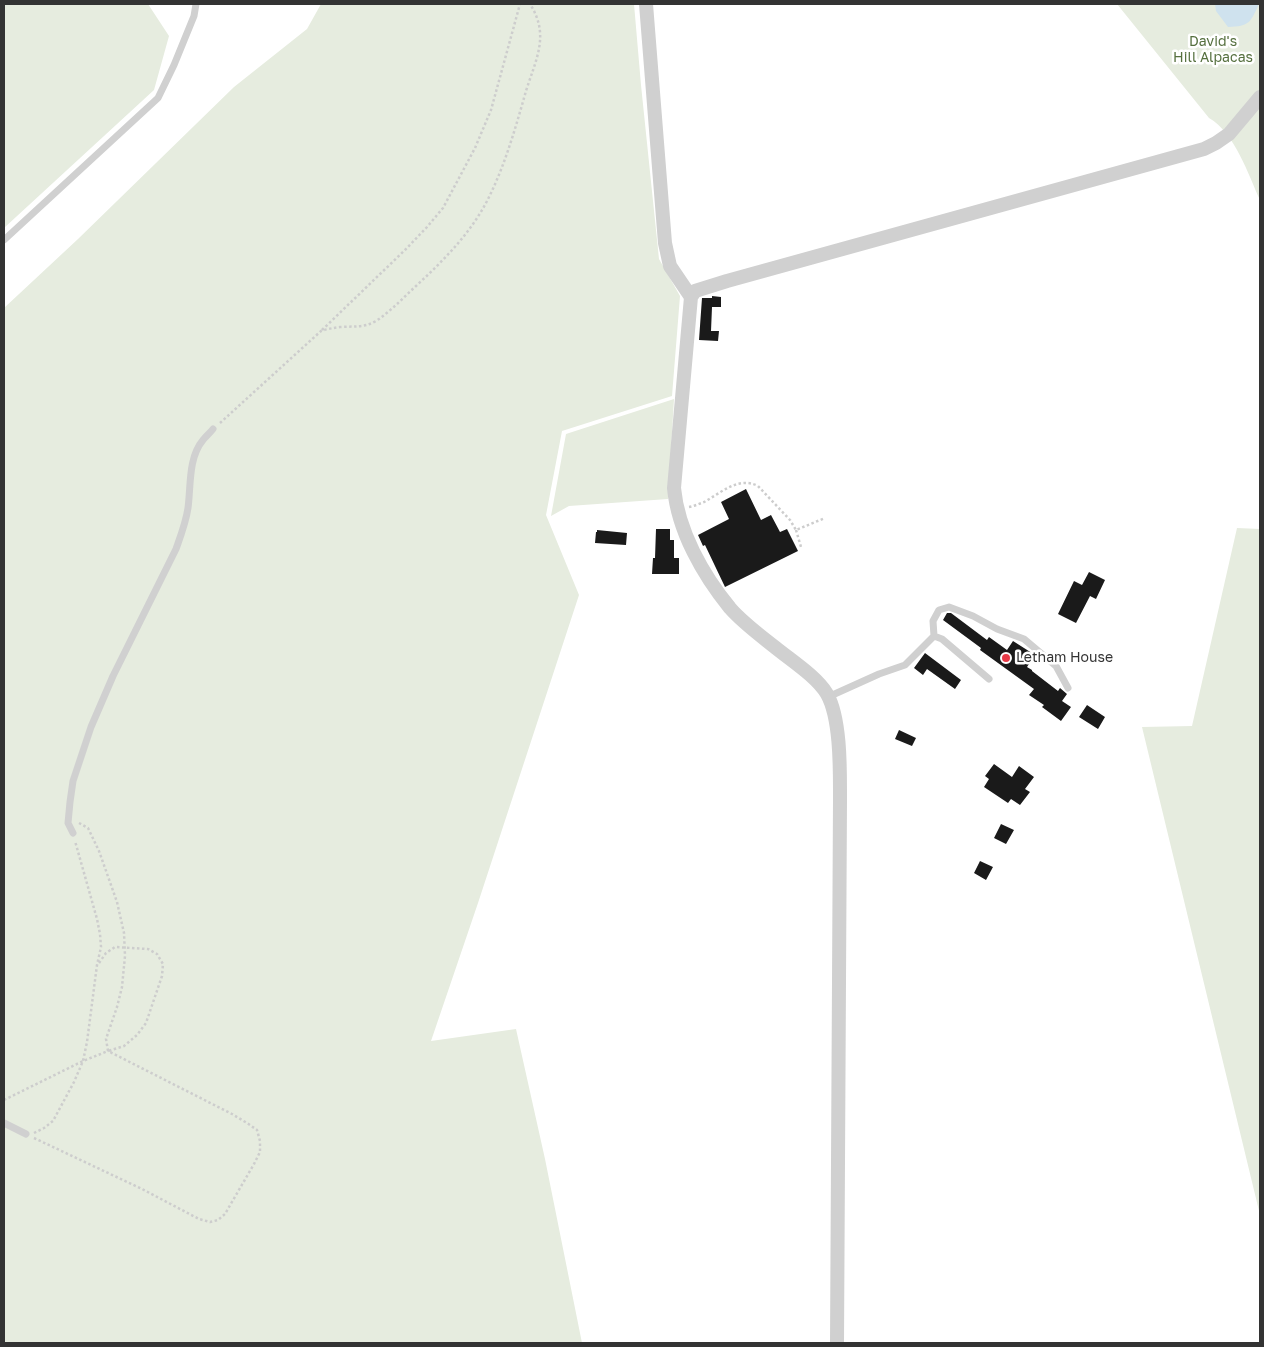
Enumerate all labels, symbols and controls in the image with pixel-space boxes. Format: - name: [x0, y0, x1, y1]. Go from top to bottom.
- park label: David's Hill Alpacas: [1173, 34, 1253, 66]
- place label: Letham House: [1016, 650, 1113, 666]
- marker: Letham House: [1000, 652, 1012, 664]

